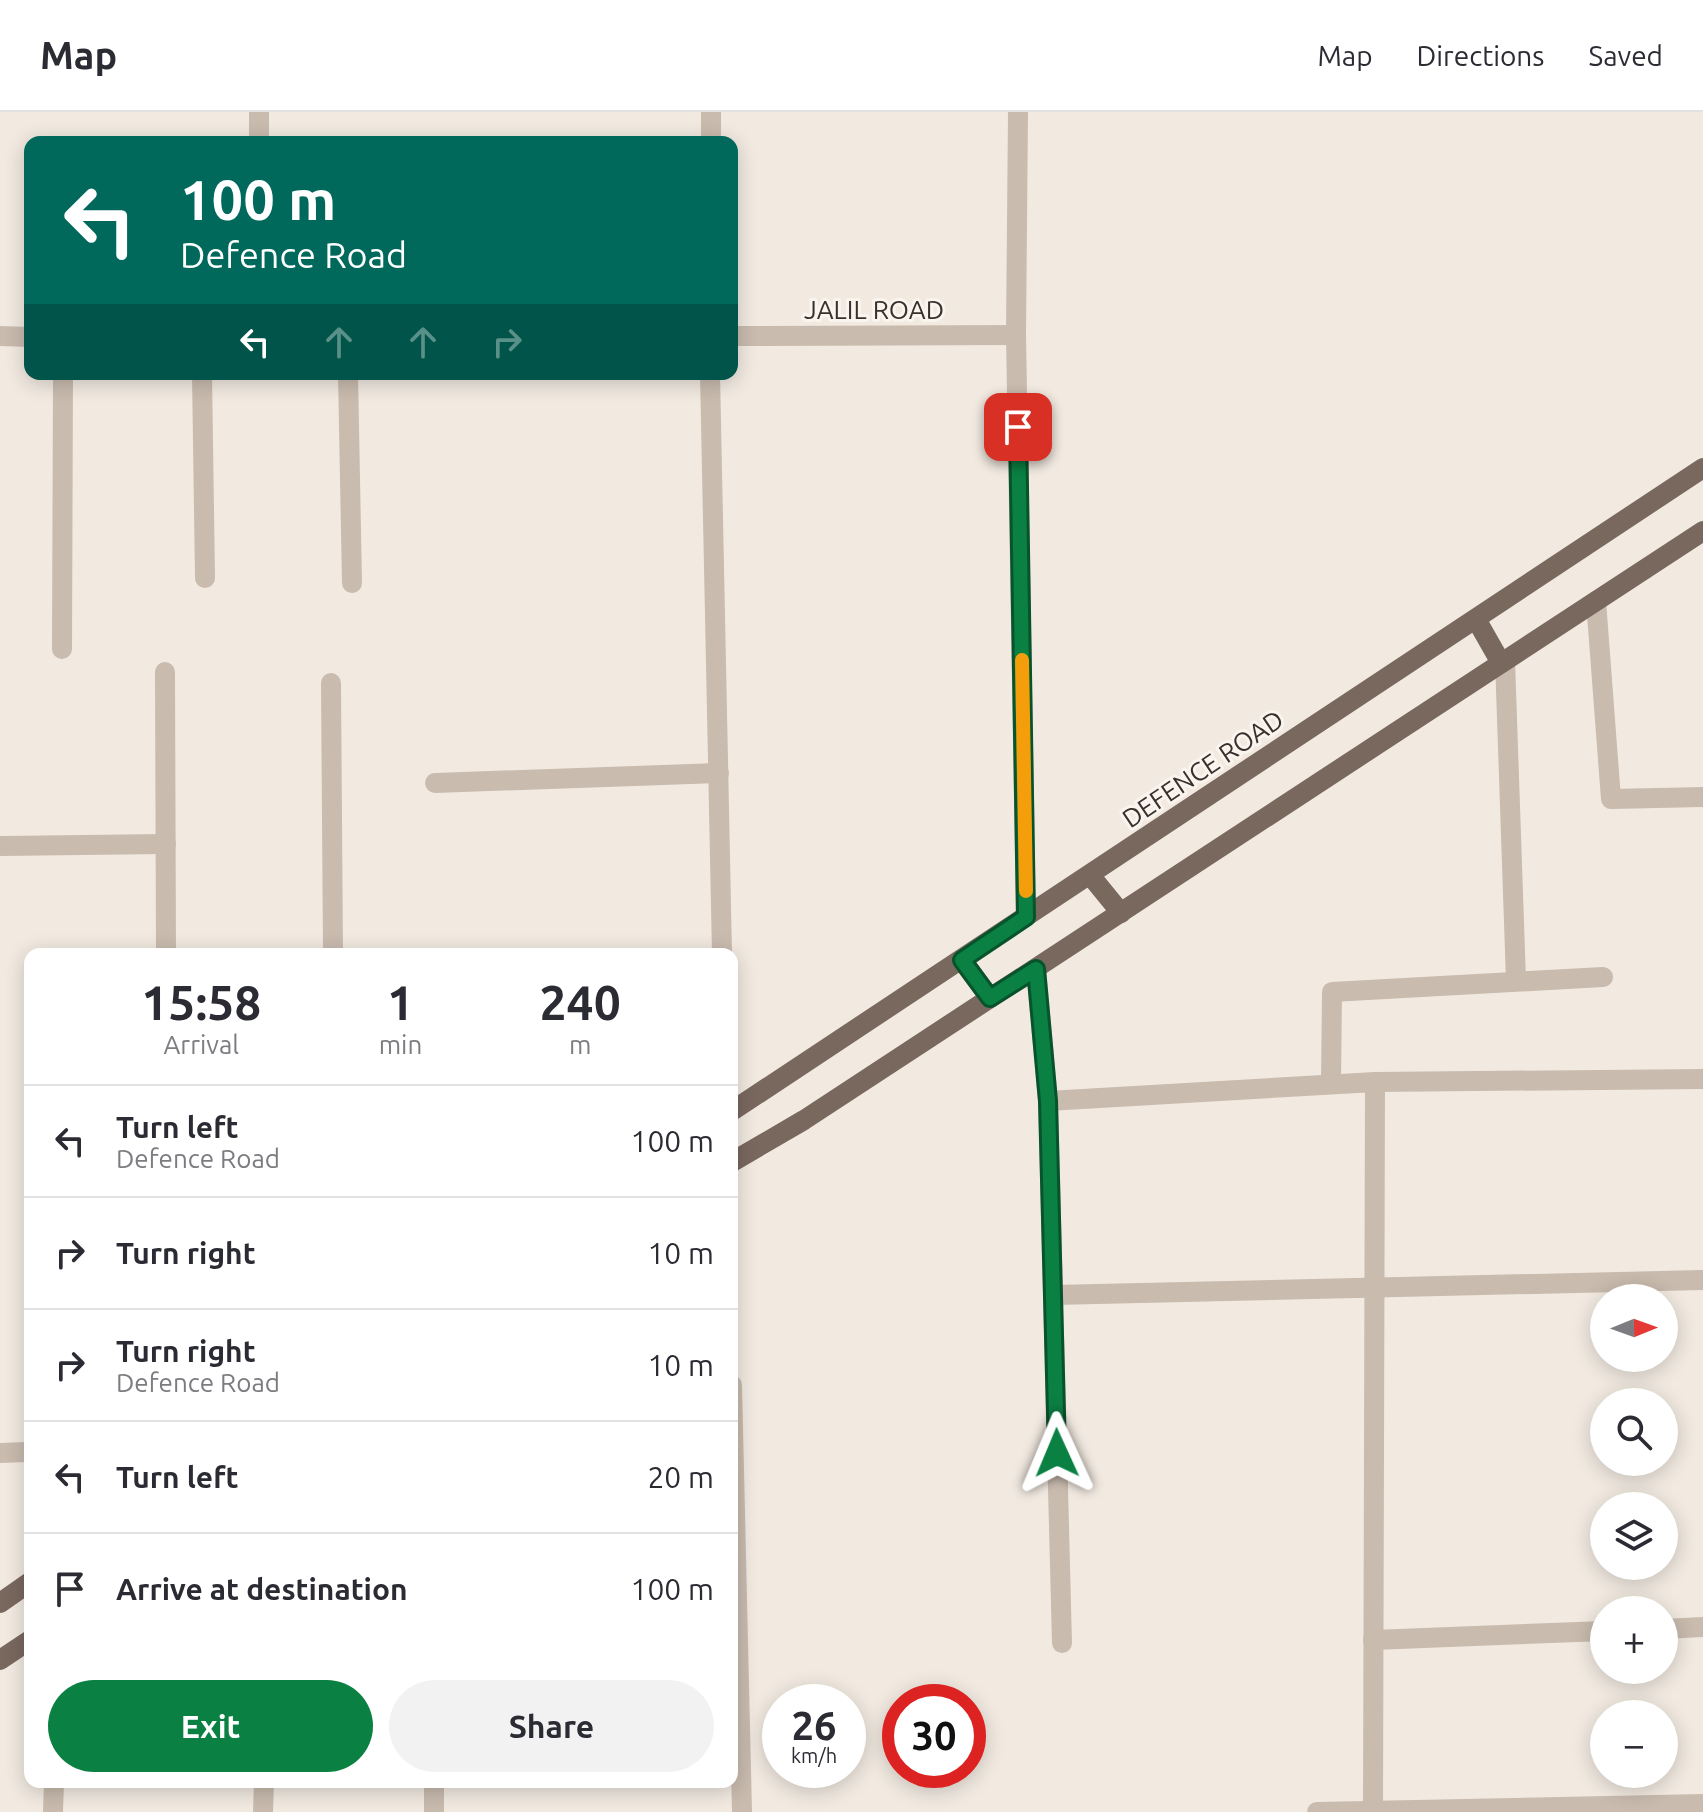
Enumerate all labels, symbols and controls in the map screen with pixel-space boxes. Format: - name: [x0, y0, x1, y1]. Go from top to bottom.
- text: Map: [40, 34, 117, 76]
- text: Map: [1317, 40, 1373, 71]
- text: Directions: [1417, 40, 1544, 71]
- text: Saved: [1588, 40, 1663, 71]
- icon: left: [48, 168, 152, 272]
- text: 100 m: [180, 168, 336, 231]
- text: Defence Road: [180, 234, 407, 275]
- street label: JALIL ROAD: [804, 295, 944, 324]
- icon: left: [233, 320, 277, 364]
- icon: ahead: [317, 320, 361, 364]
- icon: ahead: [401, 320, 445, 364]
- icon: right: [485, 320, 529, 364]
- pin: [984, 393, 1052, 461]
- icon: arrive: [996, 405, 1040, 449]
- street label: DEFENCE ROAD: [1117, 704, 1289, 833]
- text: 15:58: [141, 975, 261, 1029]
- text: 1: [387, 975, 414, 1029]
- text: 240: [540, 975, 621, 1029]
- text: Arrival: [163, 1030, 239, 1059]
- text: min: [379, 1030, 422, 1059]
- text: m: [569, 1030, 591, 1059]
- text: Turn left: [116, 1110, 238, 1144]
- icon: left: [48, 1119, 92, 1163]
- text: 100 m: [630, 1124, 714, 1158]
- text: Defence Road: [116, 1144, 280, 1173]
- icon: right: [48, 1231, 92, 1275]
- text: Turn right: [116, 1236, 256, 1270]
- text: 10 m: [647, 1236, 714, 1270]
- north arrow: [1590, 1284, 1678, 1372]
- map controls: [1590, 1284, 1678, 1788]
- text: Turn right: [116, 1334, 256, 1368]
- icon: right: [48, 1343, 92, 1387]
- text: 10 m: [647, 1348, 714, 1382]
- text: Defence Road: [116, 1368, 280, 1397]
- button: search: [1590, 1388, 1678, 1476]
- position arrow: [1015, 1411, 1099, 1495]
- icon: left: [48, 1455, 92, 1499]
- text: Turn left: [116, 1460, 238, 1494]
- text: 20 m: [647, 1460, 714, 1494]
- button: layers: [1590, 1492, 1678, 1580]
- icon: arrive: [48, 1567, 92, 1611]
- text: Arrive at destination: [116, 1572, 408, 1606]
- text: 100 m: [630, 1572, 714, 1606]
- button: +: [1590, 1596, 1678, 1684]
- button: Exit: [48, 1680, 373, 1772]
- button: Share: [389, 1680, 714, 1772]
- speed limit sign: 30: [882, 1684, 986, 1788]
- button: −: [1590, 1700, 1678, 1788]
- text: 26: [791, 1703, 837, 1748]
- text: km/h: [791, 1744, 837, 1767]

